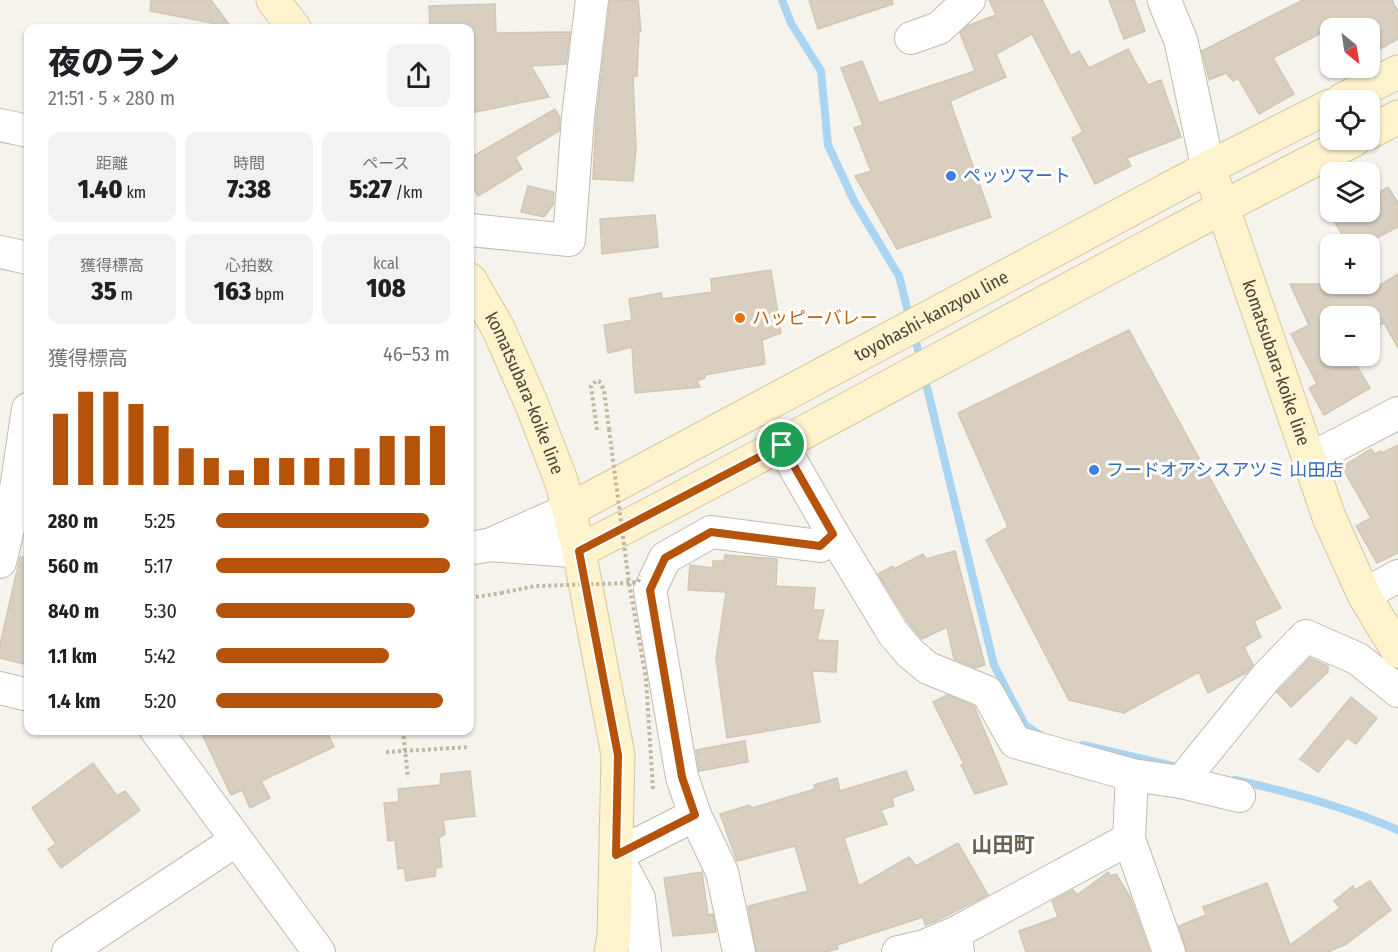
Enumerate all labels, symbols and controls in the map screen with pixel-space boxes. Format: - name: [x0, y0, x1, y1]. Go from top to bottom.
- north arrow: [1320, 18, 1380, 78]
- map controls: [1320, 18, 1380, 366]
- text: 夜のラン: [48, 43, 180, 83]
- button: share: [387, 44, 450, 107]
- text: 21:51 · 5 × 280 m: [48, 86, 175, 110]
- button: locate: [1320, 90, 1380, 150]
- text: 距離: [96, 154, 128, 173]
- text: 時間: [233, 154, 265, 173]
- text: ペース: [362, 154, 410, 173]
- button: layers: [1320, 162, 1380, 222]
- place label: ペッツマート: [963, 165, 1071, 187]
- marker: ペッツマート: [944, 169, 958, 183]
- text: 1.40: [78, 174, 123, 205]
- text: 7:38: [227, 174, 271, 205]
- text: 5:27: [349, 174, 392, 205]
- text: km: [123, 183, 146, 202]
- text: /km: [392, 183, 423, 202]
- button: +: [1320, 234, 1380, 294]
- text: kcal: [373, 254, 399, 273]
- text: 獲得標高: [80, 256, 144, 275]
- text: 心拍数: [225, 256, 273, 275]
- street label: toyohashi-kanzyou line: [851, 266, 1012, 366]
- text: 108: [366, 273, 406, 304]
- text: 35: [91, 276, 117, 307]
- text: 163: [214, 276, 251, 307]
- street label: komatsubara-koike line: [1237, 277, 1315, 449]
- text: m: [117, 285, 133, 304]
- text: bpm: [251, 285, 284, 304]
- button: −: [1320, 306, 1380, 366]
- place label: ハッピーバレー: [752, 307, 878, 329]
- street label: komatsubara-koike line: [480, 308, 569, 477]
- marker: ハッピーバレー: [733, 311, 747, 325]
- text: 46–53 m: [383, 342, 450, 366]
- text: 獲得標高: [48, 346, 128, 370]
- pin: [756, 419, 807, 470]
- icon: arrive: [765, 428, 798, 461]
- place label: フードオアシスアツミ 山田店: [1106, 459, 1344, 481]
- marker: フードオアシスアツミ 山田店: [1087, 463, 1101, 477]
- text: 280 m: [48, 509, 98, 533]
- text: 5:25: [144, 509, 175, 533]
- text: 560 m: [48, 554, 99, 578]
- text: 5:17: [144, 554, 173, 578]
- text: 840 m: [48, 599, 99, 623]
- text: 5:30: [144, 599, 177, 623]
- text: 1.1 km: [48, 644, 97, 668]
- text: 5:42: [144, 644, 176, 668]
- text: 1.4 km: [48, 689, 100, 713]
- text: 5:20: [144, 689, 177, 713]
- district label: 山田町: [972, 832, 1035, 858]

